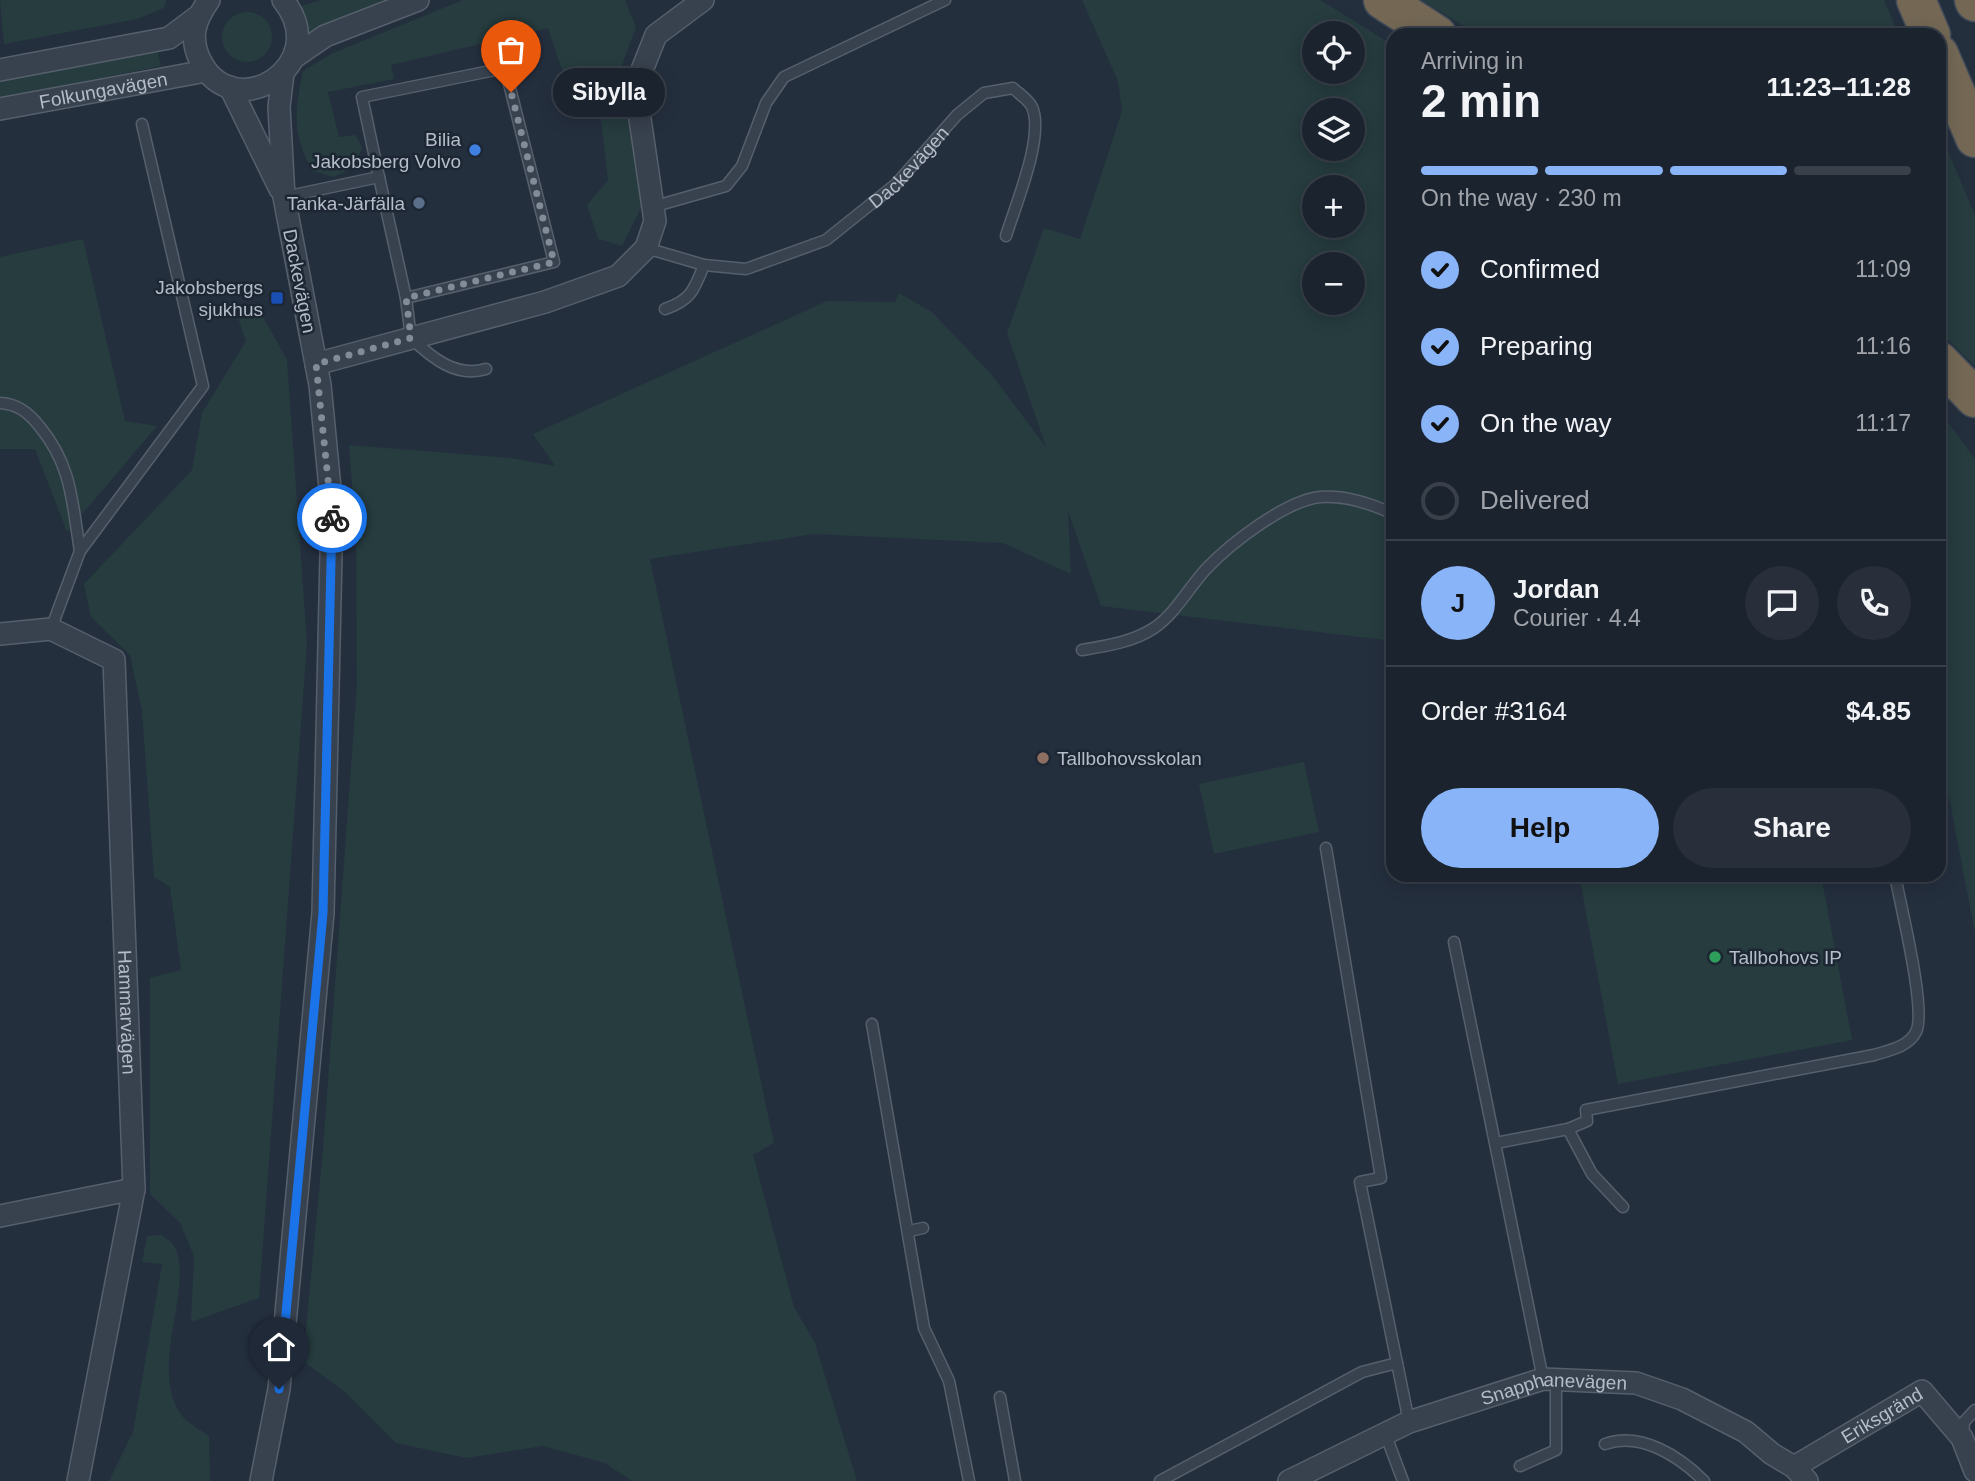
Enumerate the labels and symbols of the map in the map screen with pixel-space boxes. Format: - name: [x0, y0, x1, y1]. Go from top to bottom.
- pin: [481, 20, 541, 92]
- street label: Folkungavägen: [37, 68, 169, 113]
- callout: Sibylla: [553, 68, 665, 116]
- street label: Dackevägen: [865, 122, 953, 213]
- place label: Bilia Jakobsberg Volvo: [311, 129, 461, 172]
- marker: Bilia Jakobsberg Volvo: [467, 142, 483, 158]
- place label: Tanka-Järfälla: [287, 193, 405, 214]
- marker: Tanka-Järfälla: [411, 195, 427, 211]
- street label: Dackevägen: [279, 227, 320, 335]
- place label: Jakobsbergs sjukhus: [155, 277, 263, 320]
- marker: Jakobsbergs sjukhus: [269, 290, 285, 306]
- courier: [297, 483, 367, 553]
- place label: Tallbohovsskolan: [1057, 748, 1202, 769]
- marker: Tallbohovsskolan: [1035, 750, 1051, 766]
- place label: Tallbohovs IP: [1729, 947, 1842, 968]
- marker: Tallbohovs IP: [1707, 949, 1723, 965]
- street label: Hammarvägen: [114, 950, 140, 1075]
- pin: [249, 1317, 309, 1389]
- street label: Snapphanevägen: [1478, 1369, 1627, 1409]
- street label: Eriksgränd: [1838, 1383, 1926, 1448]

